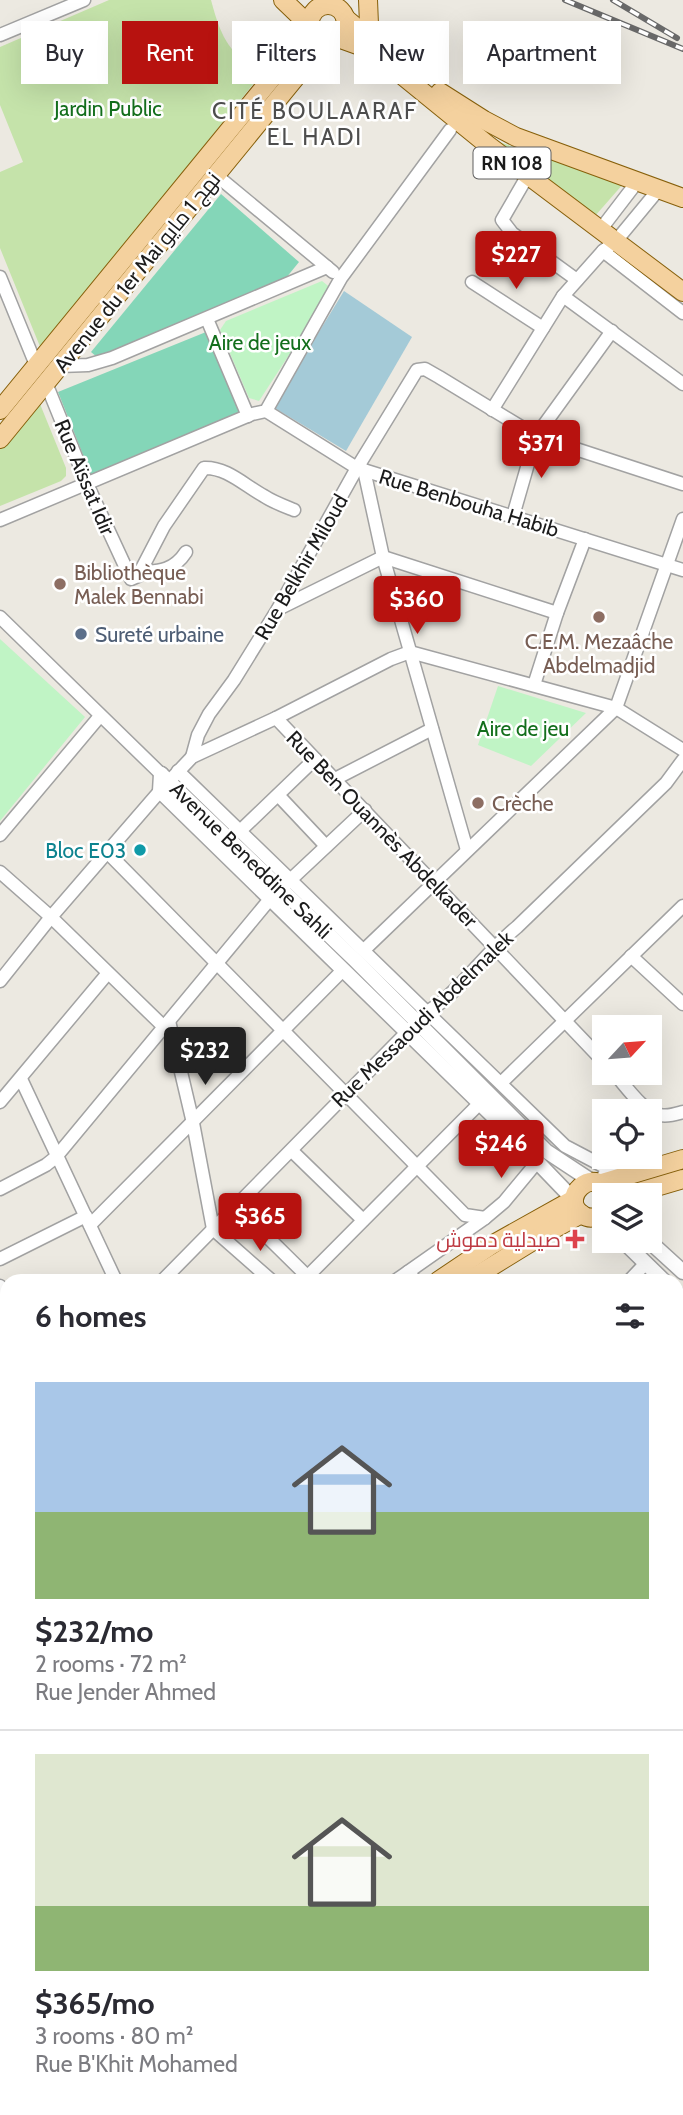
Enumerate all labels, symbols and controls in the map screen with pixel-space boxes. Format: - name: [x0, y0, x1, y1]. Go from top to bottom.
- chip: Buy: [21, 21, 108, 84]
- chip: Rent: [122, 21, 218, 84]
- chip: Filters: [232, 21, 340, 84]
- chip: New: [354, 21, 449, 84]
- chip: Apartment: [463, 21, 621, 84]
- park label: Jardin Public: [53, 96, 162, 121]
- district label: CITÉ BOULAARAF EL HADI: [212, 96, 418, 151]
- road number: RN 108: [474, 148, 550, 178]
- street label: Avenue du 1er Mai نهج 1 مايو: [49, 167, 227, 378]
- pin: $227: [475, 232, 557, 291]
- text: $227: [491, 240, 541, 268]
- park label: Aire de jeux: [209, 330, 311, 356]
- street label: Rue Aïssat Idir: [49, 415, 121, 539]
- pin: $371: [500, 420, 582, 480]
- text: $371: [518, 429, 564, 457]
- street label: Rue Benbouha Habib: [376, 464, 562, 542]
- street label: Rue Belkhir Miloud: [249, 490, 353, 644]
- place label: Bibliothèque Malek Bennabi: [74, 560, 204, 609]
- marker: Bibliothèque Malek Bennabi: [52, 576, 68, 592]
- pin: $360: [376, 576, 458, 636]
- text: $360: [390, 585, 444, 613]
- marker: C.E.M. Mezaâche Abdelmadjid: [591, 609, 607, 625]
- place label: Sureté urbaine: [95, 622, 224, 647]
- marker: Sureté urbaine: [73, 626, 89, 642]
- place label: C.E.M. Mezaâche Abdelmadjid: [525, 629, 674, 679]
- park label: Aire de jeu: [477, 716, 569, 742]
- street label: Rue Ben Ouannès Abdelkader: [281, 725, 483, 933]
- street label: Avenue Beneddine Sahli: [165, 776, 337, 944]
- place label: Crèche: [492, 791, 554, 816]
- marker: Crèche: [470, 795, 486, 811]
- place label: Bloc E03: [45, 838, 126, 863]
- marker: Bloc E03: [132, 842, 148, 858]
- street label: Rue Messaoudi Abdelmalek: [326, 925, 518, 1112]
- north arrow: [592, 1015, 662, 1085]
- map controls: [592, 1015, 662, 1253]
- pin: $232: [164, 1028, 246, 1087]
- text: $232: [180, 1036, 230, 1064]
- button: locate: [592, 1099, 662, 1169]
- pin: $246: [460, 1120, 542, 1180]
- text: $246: [475, 1129, 527, 1157]
- button: layers: [592, 1183, 662, 1253]
- pin: $365: [219, 1194, 301, 1253]
- text: $365: [234, 1202, 286, 1230]
- place label: صيدلية دموش: [436, 1227, 561, 1253]
- marker: صيدلية دموش: [567, 1231, 583, 1247]
- icon: filters: [611, 1297, 649, 1335]
- text: 6 homes: [35, 1298, 146, 1335]
- icon: home: [279, 1427, 405, 1553]
- text: $232/mo: [35, 1613, 153, 1650]
- text: 2 rooms · 72 m²: [35, 1650, 187, 1678]
- text: Rue Jender Ahmed: [35, 1678, 216, 1706]
- icon: home: [279, 1799, 405, 1925]
- text: $365/mo: [35, 1985, 155, 2022]
- text: 3 rooms · 80 m²: [35, 2022, 193, 2050]
- text: Rue B'Khit Mohamed: [35, 2050, 238, 2078]

